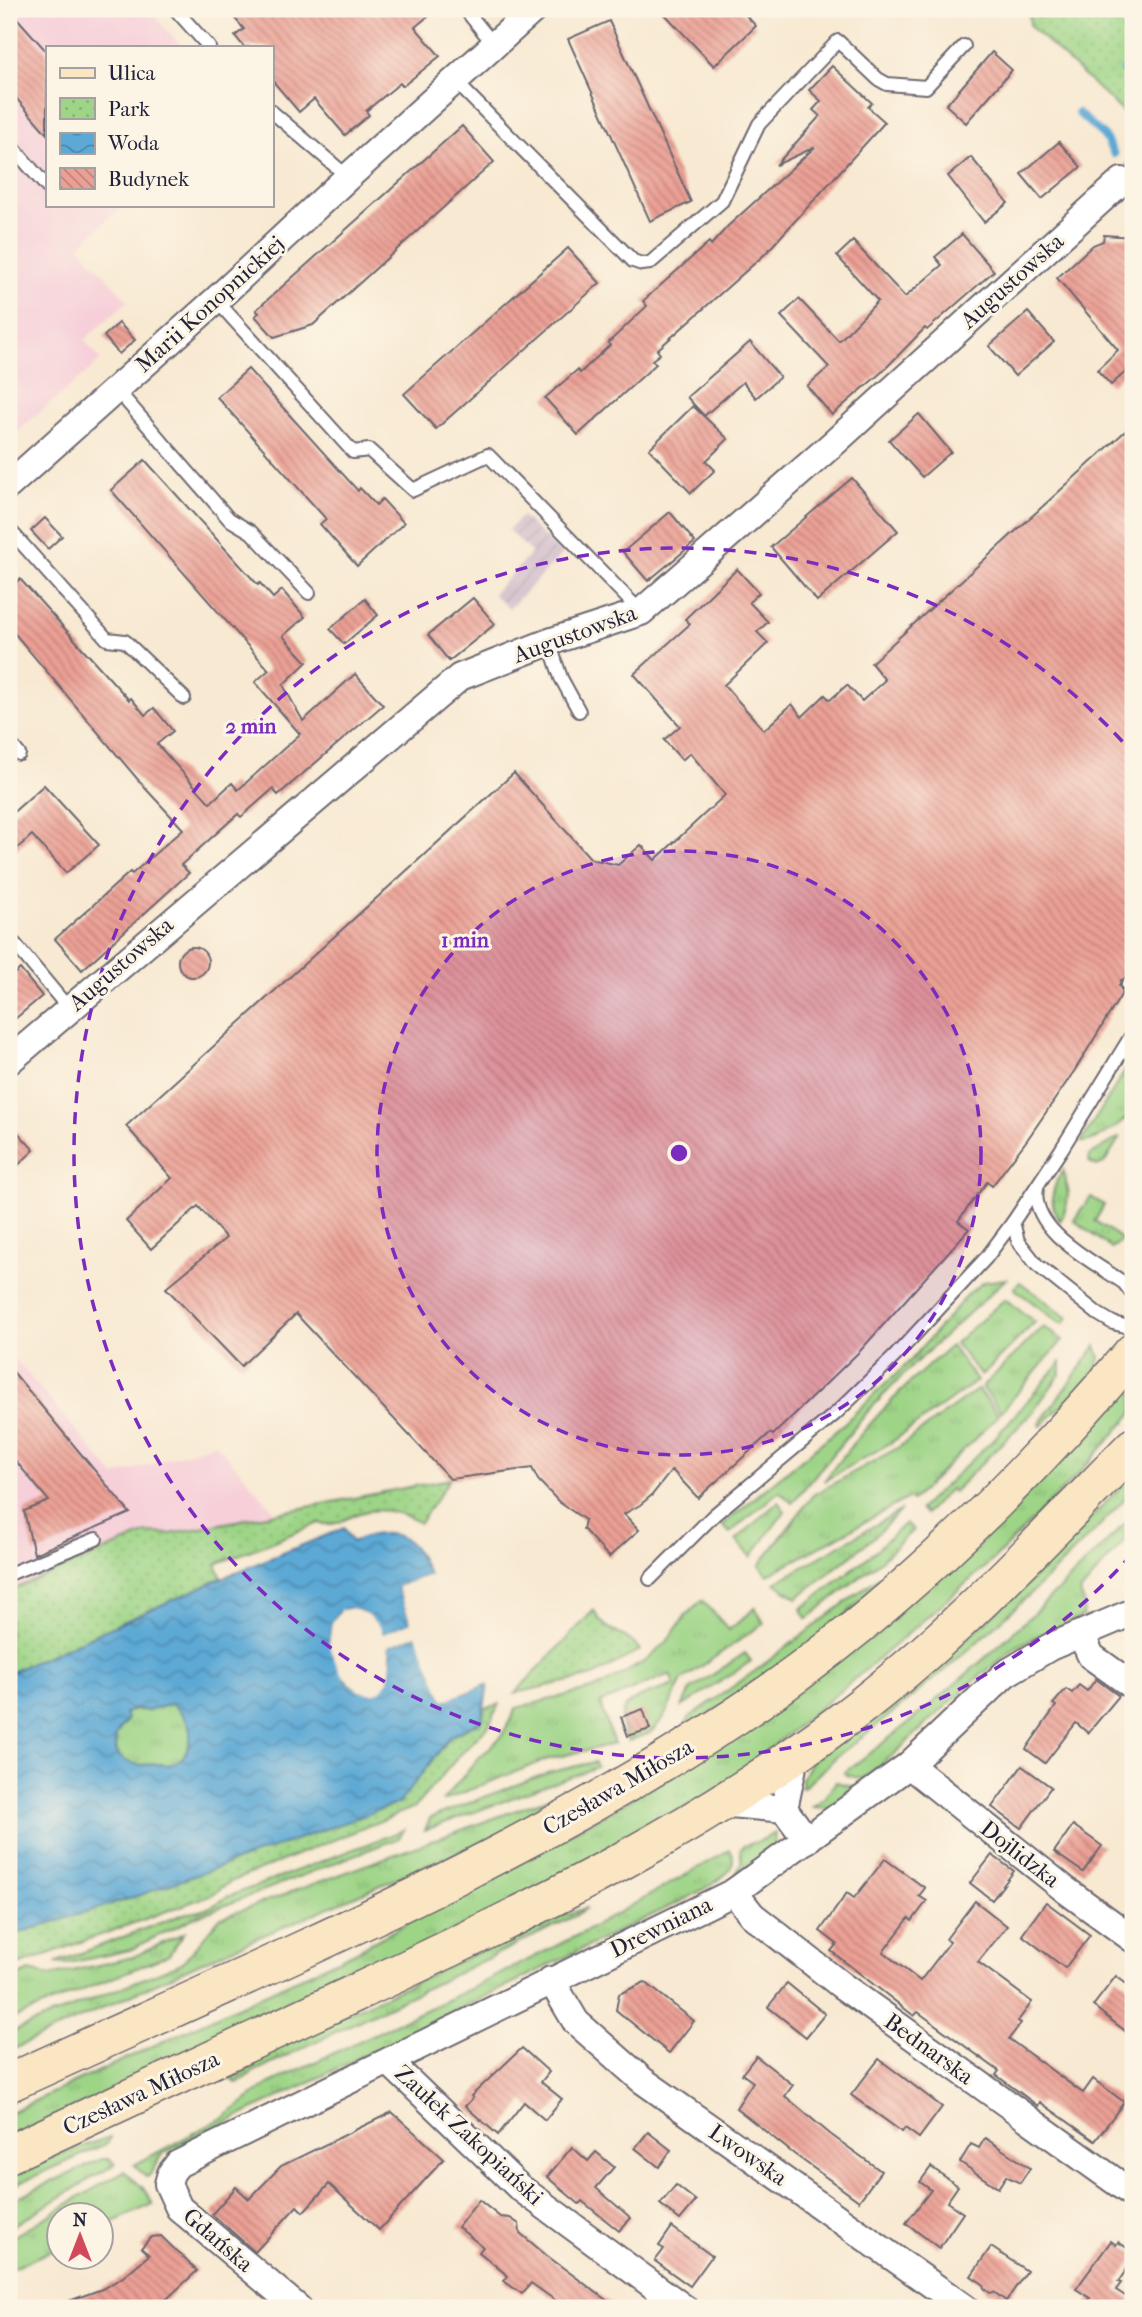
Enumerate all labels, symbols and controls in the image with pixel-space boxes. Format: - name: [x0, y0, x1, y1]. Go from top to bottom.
- legend: [46, 46, 273, 206]
- text: Ulica: [108, 61, 155, 85]
- text: Park: [108, 97, 150, 121]
- text: Woda: [107, 131, 159, 155]
- text: Budynek: [108, 167, 189, 191]
- street label: Augustowska: [954, 227, 1069, 335]
- street label: Marii Konopnickiej: [130, 230, 290, 378]
- street label: Augustowska: [509, 599, 641, 669]
- text: 2 min: [225, 714, 277, 738]
- street label: Augustowska: [63, 911, 179, 1017]
- text: 1 min: [441, 928, 490, 952]
- centre of rings: [667, 1141, 691, 1165]
- street label: Czesława Miłosza: [538, 1733, 698, 1841]
- street label: Dojlidzka: [975, 1815, 1065, 1893]
- street label: Drewniana: [606, 1891, 717, 1963]
- street label: Bednarska: [879, 2008, 979, 2091]
- street label: Czesława Miłosza: [59, 2045, 224, 2141]
- street label: Zaułek Zakopiański: [389, 2059, 549, 2211]
- street label: Lwowska: [704, 2118, 793, 2192]
- north arrow: [46, 2202, 116, 2272]
- street label: Gdańska: [178, 2202, 259, 2278]
- text: N: [73, 2209, 88, 2231]

